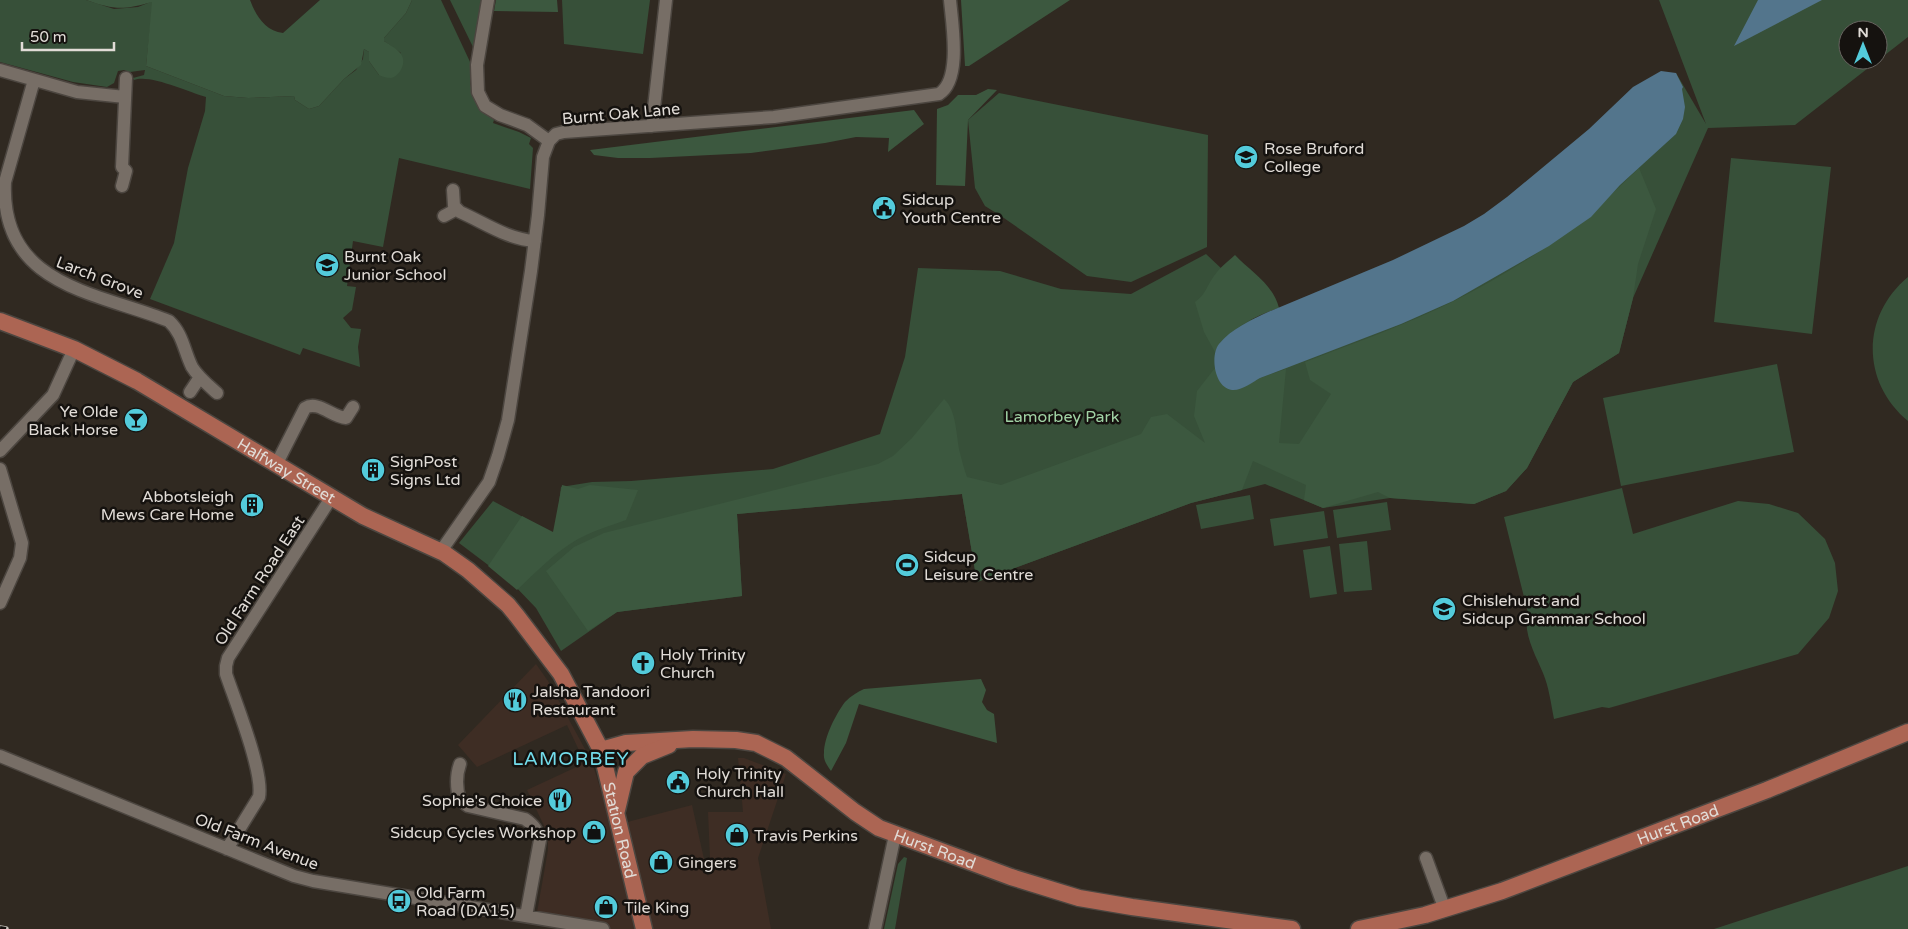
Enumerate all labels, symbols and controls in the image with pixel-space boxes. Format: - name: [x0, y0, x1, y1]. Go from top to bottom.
- scale bar: [22, 20, 115, 52]
- north arrow: [1838, 20, 1888, 70]
- text: N: [1857, 24, 1869, 41]
- text: 50 m: [30, 28, 67, 46]
- street label: Burnt Oak Lane: [561, 99, 681, 129]
- place label: Rose Bruford College: [1264, 139, 1364, 177]
- school or university icon: Rose Bruford College: [1233, 144, 1259, 170]
- place label: Sidcup Youth Centre: [902, 190, 1001, 228]
- public building icon: Sidcup Youth Centre: [871, 195, 897, 221]
- place label: Burnt Oak Junior School: [344, 247, 447, 285]
- street label: Larch Grove: [53, 252, 146, 304]
- school or university icon: Burnt Oak Junior School: [314, 252, 340, 278]
- place label: Ye Olde Black Horse: [28, 402, 118, 440]
- bar icon: Ye Olde Black Horse: [123, 407, 149, 433]
- park label: Lamorbey Park: [1005, 407, 1120, 427]
- street label: Halfway Street: [233, 434, 339, 508]
- place label: SignPost Signs Ltd: [390, 452, 461, 490]
- building icon: SignPost Signs Ltd: [360, 457, 386, 483]
- place label: Abbotsleigh Mews Care Home: [101, 487, 234, 525]
- building icon: Abbotsleigh Mews Care Home: [239, 492, 265, 518]
- street label: Old Farm Road East: [210, 512, 309, 649]
- place label: Sidcup Leisure Centre: [924, 547, 1033, 585]
- sports icon: Sidcup Leisure Centre: [894, 552, 920, 578]
- place label: Chislehurst and Sidcup Grammar School: [1462, 591, 1646, 629]
- school or university icon: Chislehurst and Sidcup Grammar School: [1431, 596, 1457, 622]
- place label: Holy Trinity Church: [660, 645, 746, 683]
- church icon: Holy Trinity Church: [630, 650, 656, 676]
- place label: Jalsha Tandoori Restaurant: [532, 682, 650, 720]
- restaurant icon: Jalsha Tandoori Restaurant: [502, 687, 528, 713]
- district label: LAMORBEY: [512, 748, 630, 770]
- place label: Holy Trinity Church Hall: [696, 764, 784, 802]
- public building icon: Holy Trinity Church Hall: [665, 769, 691, 795]
- street label: Station Road: [598, 780, 641, 881]
- restaurant icon: Sophie's Choice: [547, 787, 573, 813]
- place label: Sophie's Choice: [422, 791, 542, 811]
- street label: Hurst Road: [1634, 800, 1722, 850]
- street label: Old Farm Avenue: [192, 809, 321, 875]
- shop icon: Sidcup Cycles Workshop: [581, 819, 607, 845]
- shop icon: Travis Perkins: [724, 822, 750, 848]
- place label: Sidcup Cycles Workshop: [390, 823, 576, 843]
- street label: Hurst Road: [891, 825, 978, 874]
- place label: Travis Perkins: [754, 826, 858, 846]
- shop icon: Gingers: [648, 849, 674, 875]
- place label: Gingers: [678, 853, 737, 873]
- place label: Old Farm Road (DA15): [416, 883, 514, 921]
- bus stop icon: Old Farm Road (DA15): [386, 888, 412, 914]
- shop icon: Tile King: [593, 894, 619, 920]
- place label: Tile King: [624, 898, 689, 918]

